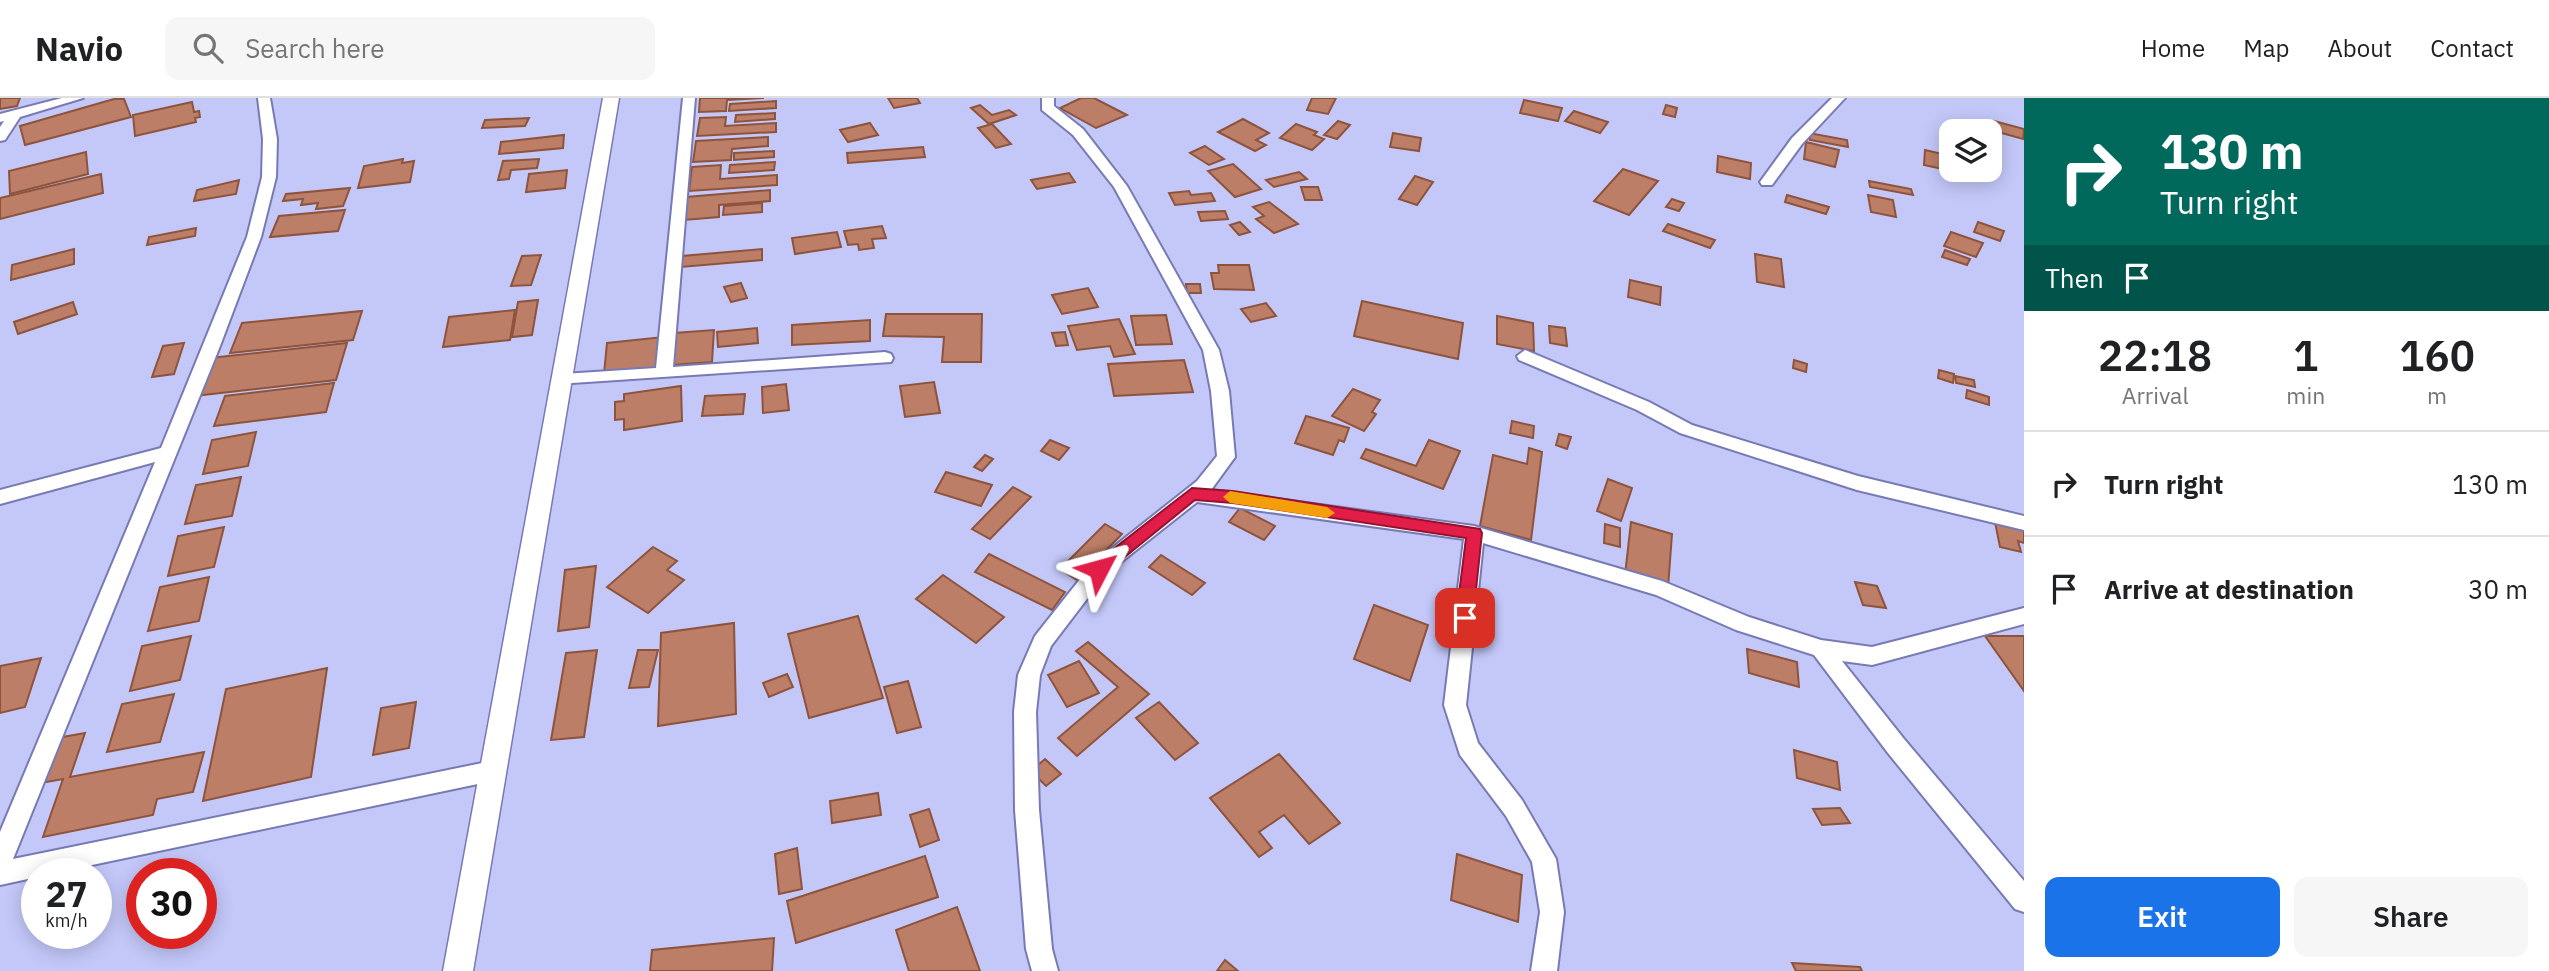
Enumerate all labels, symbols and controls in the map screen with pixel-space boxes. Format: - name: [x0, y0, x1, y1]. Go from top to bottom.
- search box: [165, 17, 655, 80]
- text: Navio: [35, 27, 123, 70]
- icon: search: [189, 29, 227, 67]
- text: Search here: [245, 31, 385, 65]
- text: Home: [2141, 32, 2205, 64]
- text: Map: [2243, 32, 2289, 64]
- text: About: [2327, 32, 2392, 64]
- text: Contact: [2430, 32, 2514, 64]
- map controls: [1939, 119, 2002, 182]
- button: layers: [1939, 119, 2002, 182]
- text: 130 m: [2160, 119, 2304, 182]
- icon: right: [2045, 126, 2136, 217]
- text: Turn right: [2160, 181, 2298, 223]
- icon: arrive: [2118, 259, 2156, 297]
- text: Then: [2045, 261, 2104, 295]
- text: 22:18: [2098, 328, 2212, 383]
- text: 1: [2293, 328, 2318, 383]
- text: 160: [2399, 328, 2475, 383]
- text: Arrival: [2122, 380, 2189, 410]
- text: min: [2286, 380, 2325, 410]
- text: m: [2427, 380, 2447, 410]
- icon: right: [2045, 465, 2083, 503]
- text: Turn right: [2104, 467, 2223, 501]
- text: 130 m: [2452, 467, 2528, 501]
- position arrow: [1062, 532, 1136, 606]
- icon: arrive: [2045, 570, 2083, 608]
- text: Arrive at destination: [2104, 572, 2354, 606]
- text: 30 m: [2468, 572, 2528, 606]
- pin: [1435, 588, 1495, 648]
- icon: arrive: [1446, 599, 1484, 637]
- speed limit sign: 30: [126, 858, 217, 949]
- text: 27: [45, 871, 88, 917]
- button: Exit: [2045, 877, 2280, 957]
- button: Share: [2294, 877, 2528, 957]
- text: km/h: [45, 909, 88, 932]

